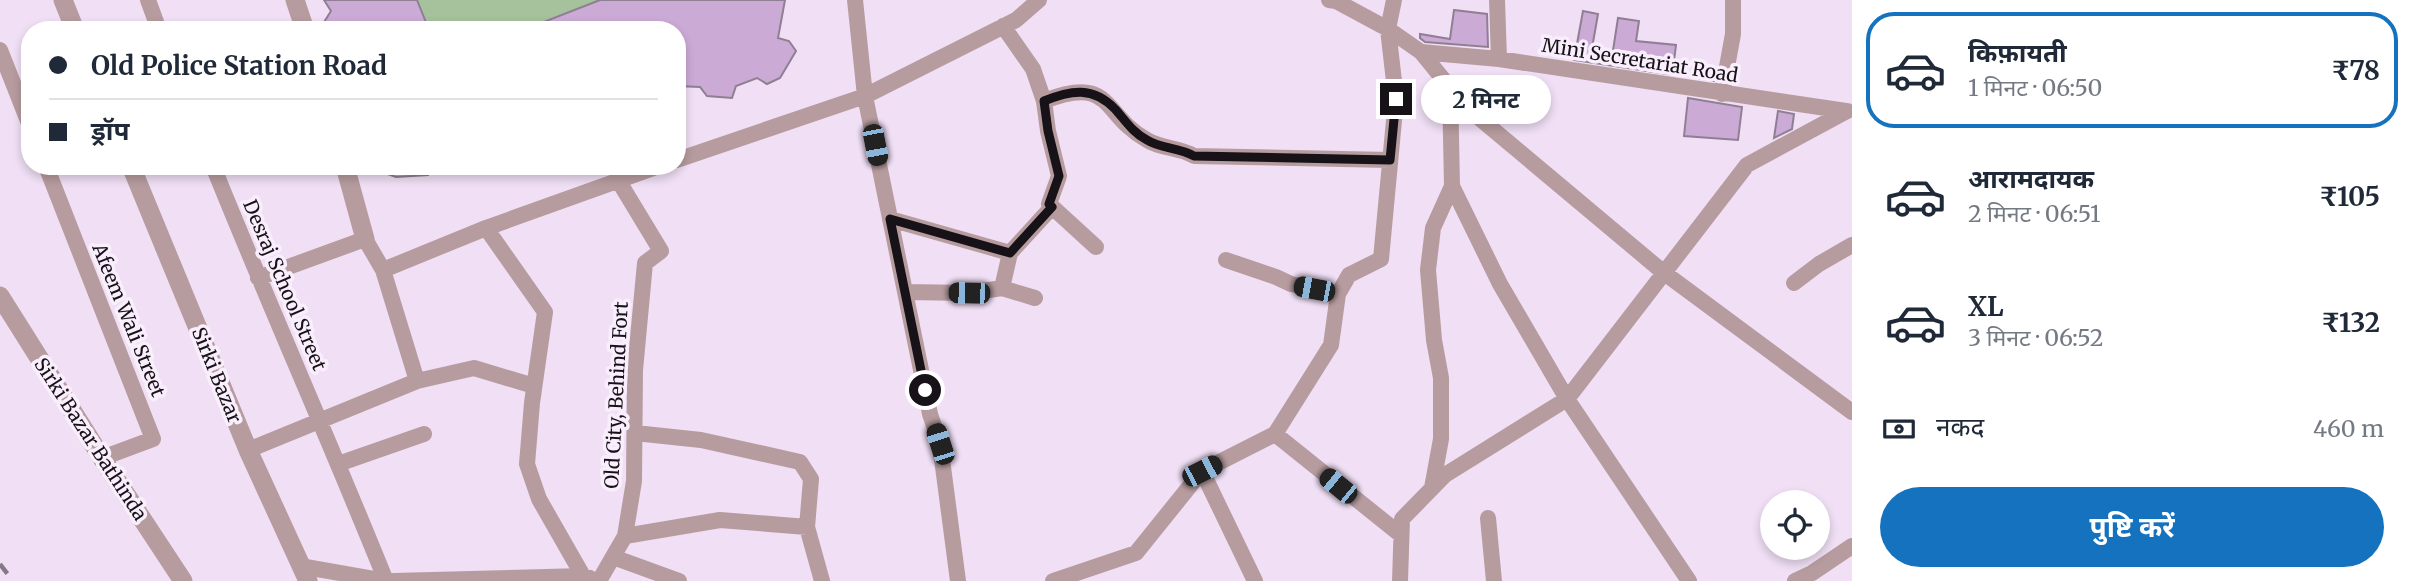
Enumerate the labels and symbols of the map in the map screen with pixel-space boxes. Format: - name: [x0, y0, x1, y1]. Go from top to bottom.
- street label: Mini Secretariat Road: [1540, 33, 1740, 87]
- callout: 2 मिनट: [1420, 74, 1550, 124]
- route end: [1380, 83, 1412, 115]
- car: [861, 122, 890, 168]
- street label: Desraj School Street: [238, 196, 332, 375]
- street label: Afeem Wali Street: [87, 239, 171, 401]
- car: [1292, 275, 1337, 303]
- car: [948, 282, 991, 304]
- street label: Old City, Behind Fort: [599, 300, 633, 489]
- street label: Sirki Bazar: [187, 324, 247, 427]
- street label: Sirki Bazar Bathinda: [29, 353, 153, 525]
- route start: [909, 374, 941, 406]
- car: [924, 421, 957, 467]
- car: [1179, 452, 1226, 490]
- car: [1316, 465, 1361, 507]

